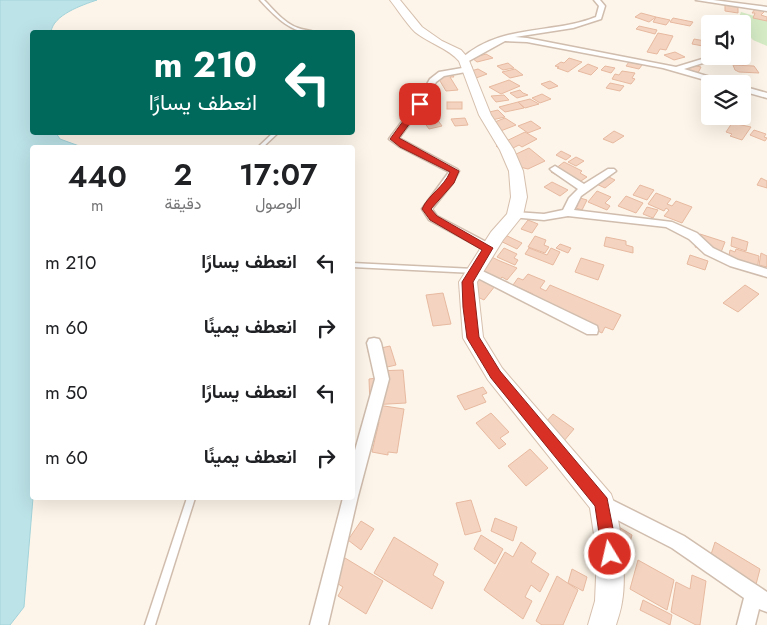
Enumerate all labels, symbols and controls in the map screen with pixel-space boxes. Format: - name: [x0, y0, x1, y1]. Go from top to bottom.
- map controls: [701, 15, 751, 125]
- button: sound: [701, 15, 751, 65]
- text: 210 m: [154, 40, 257, 90]
- icon: left: [275, 50, 340, 115]
- button: layers: [701, 75, 751, 125]
- pin: [399, 83, 441, 125]
- text: انعطف يسارًا: [149, 86, 257, 118]
- icon: arrive: [406, 90, 434, 118]
- text: 2: [173, 153, 192, 196]
- text: 17:07: [239, 153, 317, 196]
- text: 440: [68, 155, 127, 198]
- text: دقيقة: [164, 192, 201, 215]
- text: الوصول: [255, 192, 301, 215]
- text: m: [91, 194, 103, 217]
- text: انعطف يسارًا: [201, 248, 297, 275]
- text: 210 m: [45, 249, 96, 276]
- icon: left: [312, 249, 340, 277]
- text: انعطف يمينًا: [204, 313, 297, 340]
- text: 60 m: [45, 314, 88, 341]
- icon: right: [312, 314, 340, 342]
- text: انعطف يسارًا: [201, 378, 297, 405]
- text: 50 m: [45, 379, 88, 406]
- icon: left: [312, 379, 340, 407]
- text: انعطف يمينًا: [204, 443, 297, 470]
- text: 60 m: [45, 444, 88, 471]
- icon: right: [312, 444, 340, 472]
- position arrow: [583, 527, 635, 579]

